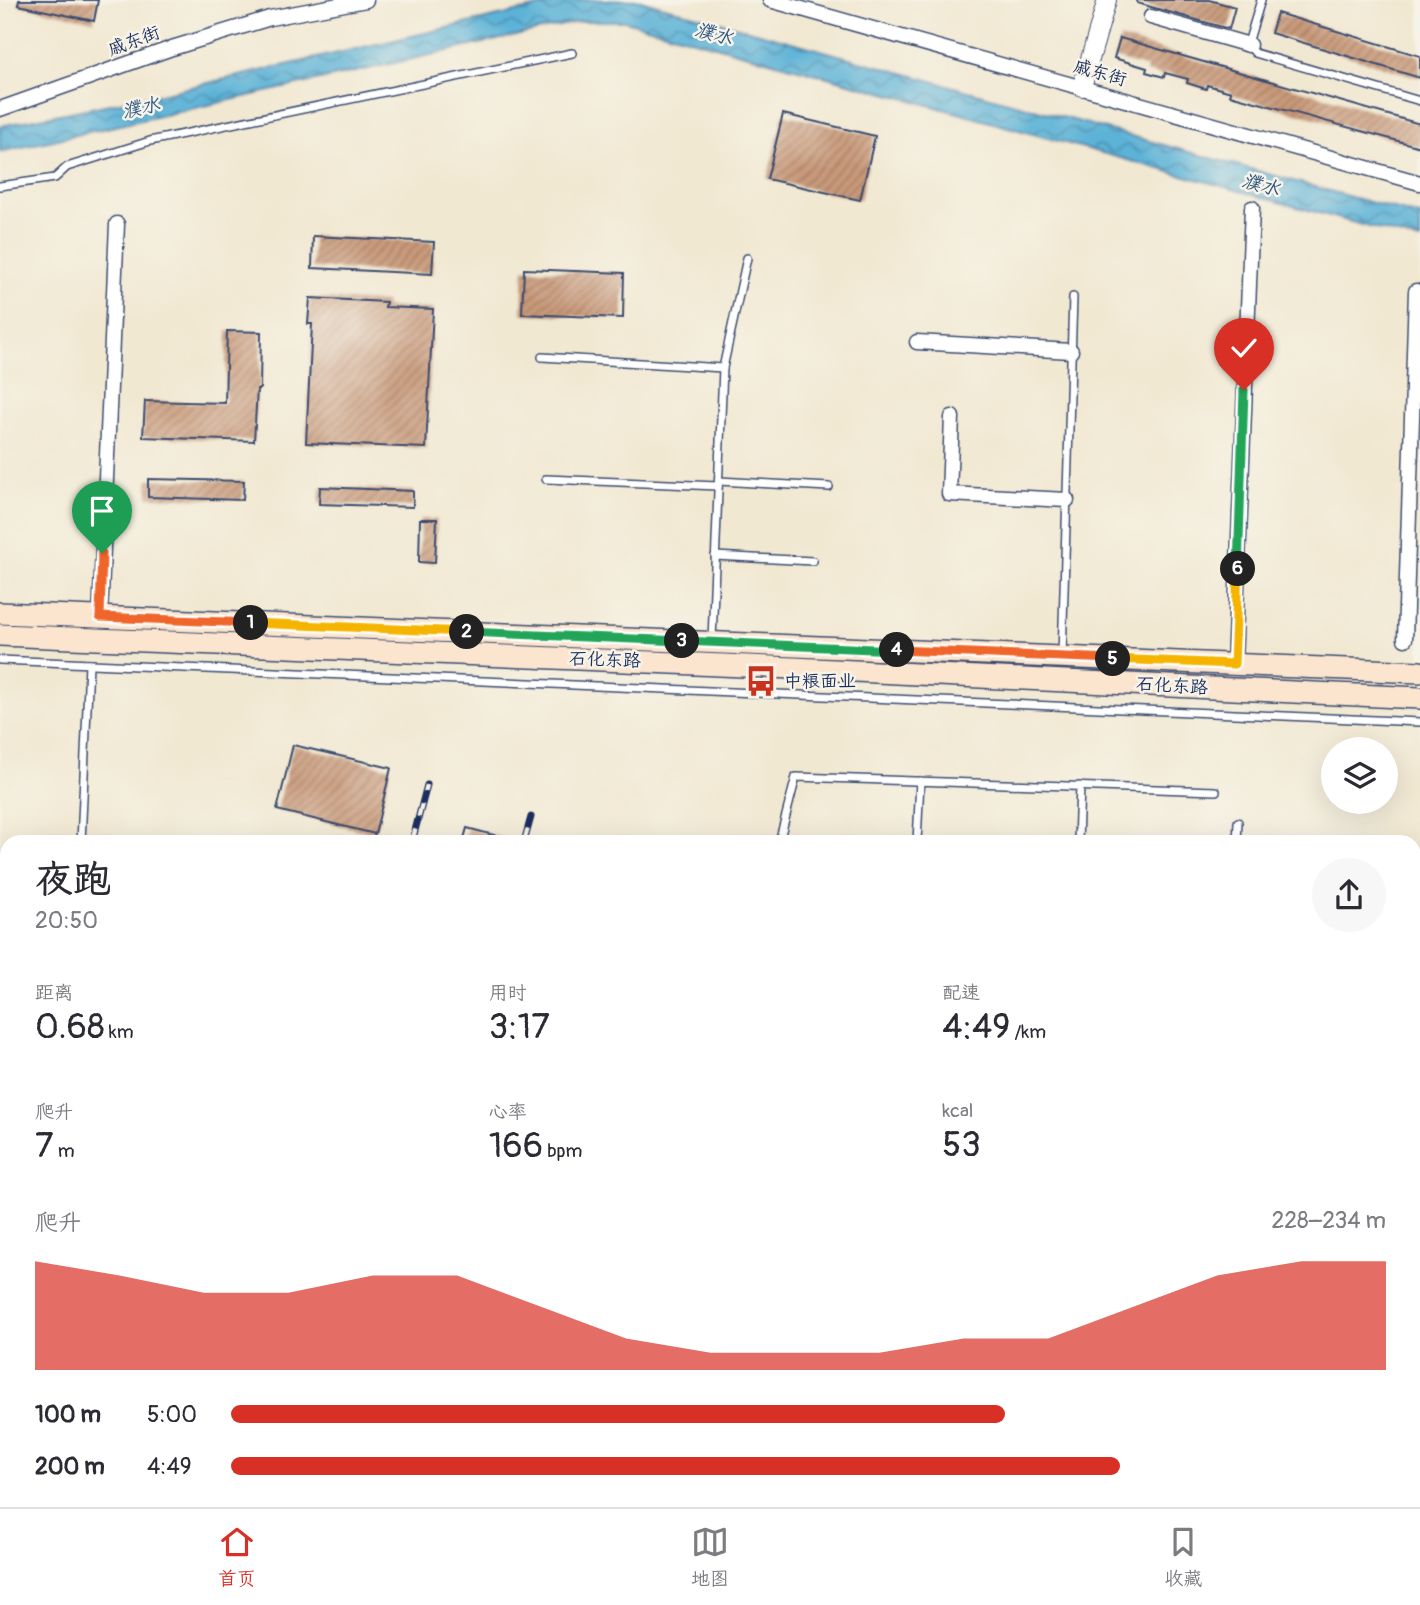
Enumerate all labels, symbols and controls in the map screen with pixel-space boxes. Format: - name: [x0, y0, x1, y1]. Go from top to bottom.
- water label: 濮水: [693, 17, 736, 51]
- street label: 戚东街: [105, 21, 163, 61]
- street label: 戚东街: [1071, 55, 1129, 91]
- water label: 濮水: [120, 92, 163, 124]
- water label: 濮水: [1240, 168, 1283, 202]
- pin: [1214, 318, 1274, 390]
- icon: check: [1225, 329, 1263, 367]
- pin: [72, 481, 132, 553]
- icon: arrive: [83, 492, 121, 530]
- pin: 6: [1220, 552, 1256, 586]
- text: 6: [1232, 556, 1243, 580]
- pin: 1: [233, 606, 268, 640]
- text: 1: [247, 610, 254, 634]
- pin: 2: [449, 614, 484, 650]
- text: 2: [461, 619, 472, 643]
- pin: 3: [664, 624, 700, 658]
- text: 3: [676, 628, 687, 652]
- pin: 4: [880, 632, 914, 668]
- text: 4: [891, 637, 902, 661]
- pin: 5: [1096, 642, 1130, 676]
- text: 5: [1107, 646, 1118, 670]
- street label: 石化东路: [569, 647, 641, 673]
- bus stop icon: 中粮面业: [744, 664, 778, 698]
- place label: 中粮面业: [784, 670, 856, 693]
- street label: 石化东路: [1135, 673, 1209, 699]
- map controls: [1321, 737, 1398, 814]
- button: layers: [1321, 737, 1398, 814]
- text: 夜跑: [35, 856, 111, 904]
- button: share: [1312, 858, 1386, 932]
- text: 20:50: [35, 906, 98, 935]
- text: 距离: [35, 981, 73, 1005]
- text: 用时: [489, 981, 527, 1005]
- text: 配速: [942, 981, 980, 1005]
- text: 0.68: [35, 1005, 105, 1049]
- text: 3:17: [489, 1005, 550, 1049]
- text: 4:49: [942, 1005, 1010, 1049]
- text: km: [105, 1020, 134, 1044]
- text: /km: [1010, 1020, 1046, 1044]
- text: kcal: [942, 1099, 973, 1123]
- text: 爬升: [35, 1100, 73, 1124]
- text: 心率: [489, 1100, 527, 1124]
- text: 53: [942, 1123, 981, 1167]
- text: 7: [35, 1124, 54, 1168]
- text: 166: [489, 1124, 543, 1168]
- text: m: [54, 1139, 75, 1163]
- text: bpm: [543, 1139, 582, 1163]
- text: 228–234 m: [1271, 1206, 1386, 1235]
- text: 爬升: [35, 1208, 81, 1237]
- text: 100 m: [35, 1400, 101, 1429]
- text: 5:00: [147, 1400, 197, 1429]
- text: 200 m: [35, 1452, 105, 1481]
- text: 4:49: [147, 1452, 192, 1481]
- tab: 首页: [218, 1523, 256, 1591]
- tab: 地图: [691, 1523, 729, 1591]
- tab: 收藏: [1164, 1523, 1202, 1591]

